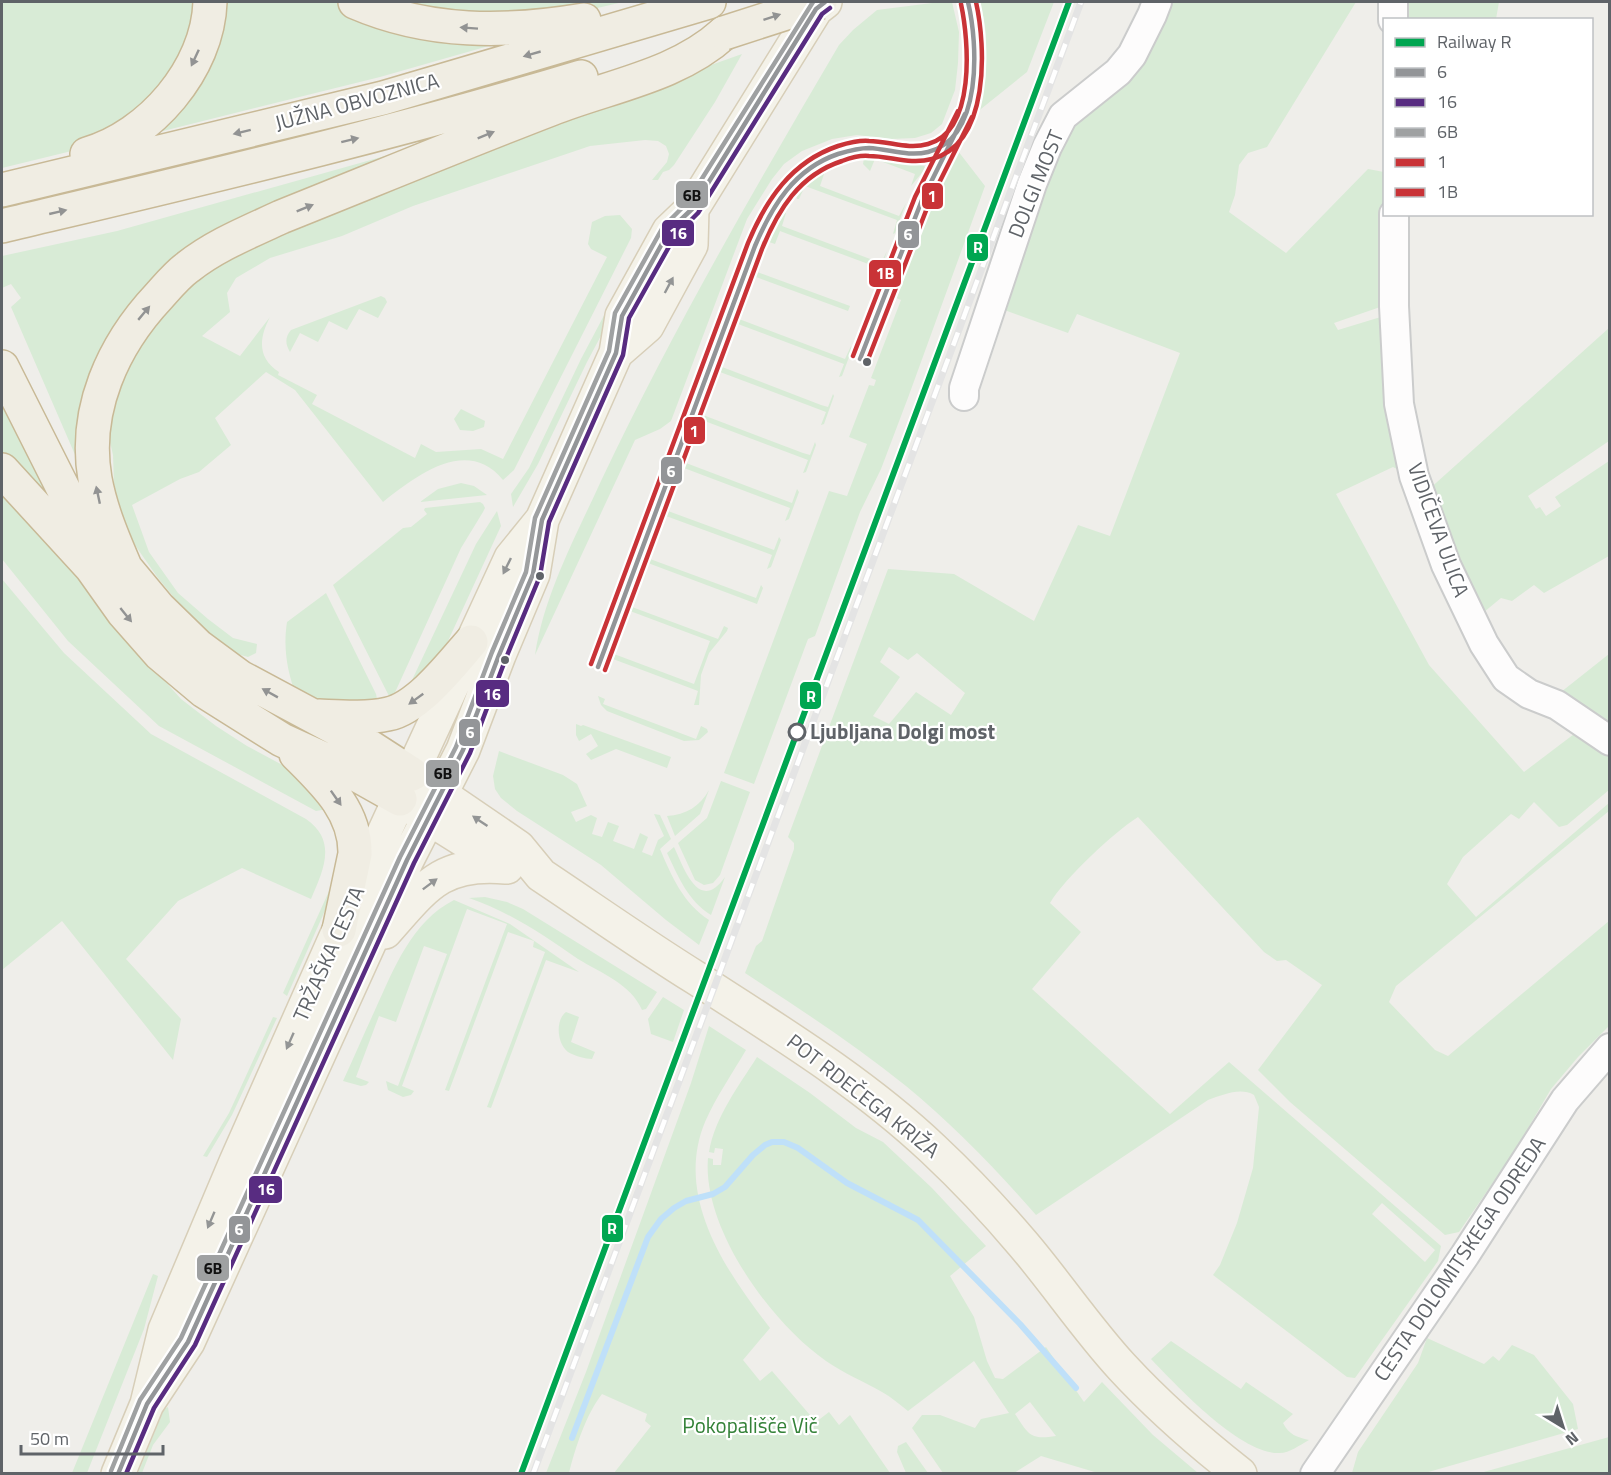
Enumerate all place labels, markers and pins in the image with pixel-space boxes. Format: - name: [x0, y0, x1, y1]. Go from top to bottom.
- unlabelled marker: [861, 356, 873, 368]
- unlabelled marker: [534, 570, 546, 582]
- unlabelled marker: [499, 654, 511, 666]
- place label: Ljubljana Dolgi most: [810, 715, 995, 747]
- marker: Ljubljana Dolgi most: [788, 723, 806, 741]

